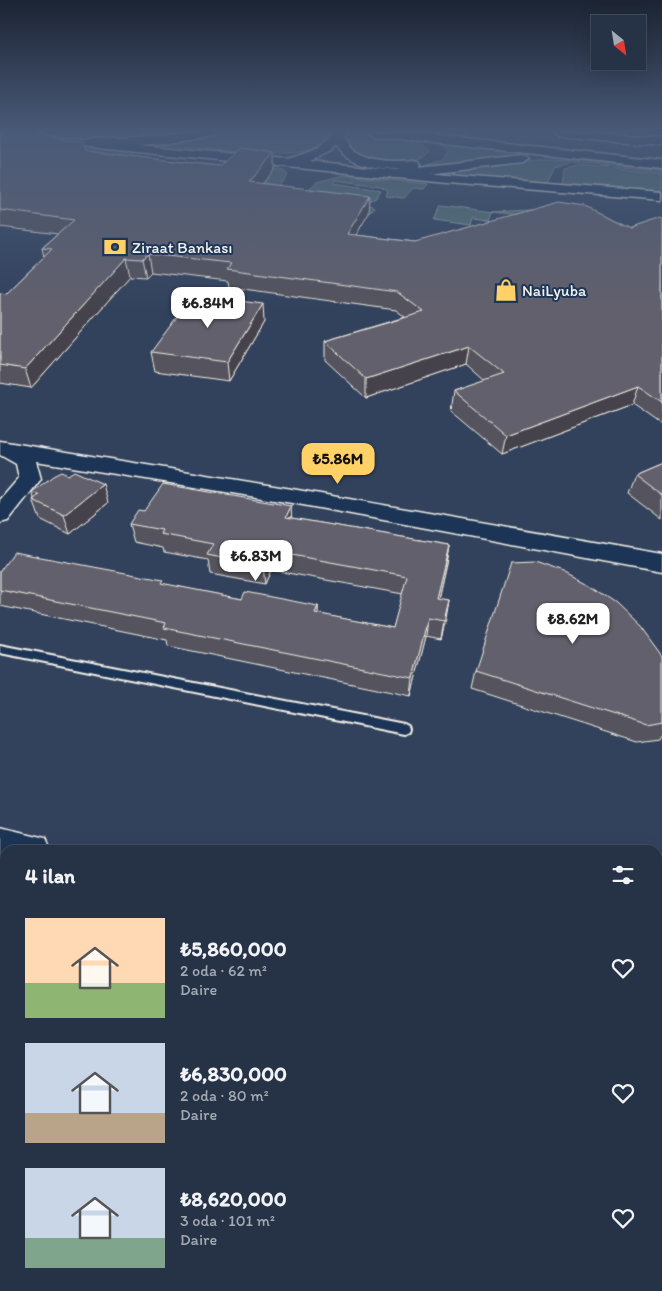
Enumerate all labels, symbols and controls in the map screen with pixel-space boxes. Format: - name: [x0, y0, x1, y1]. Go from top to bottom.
- north arrow: [591, 15, 646, 70]
- map controls: [591, 15, 646, 70]
- bank icon: Ziraat Bankası: [102, 234, 128, 260]
- place label: Ziraat Bankası: [132, 238, 232, 257]
- shop icon: NaiLyuba: [493, 277, 519, 303]
- place label: NaiLyuba: [522, 281, 587, 300]
- pin: ₺6.84M: [167, 286, 249, 329]
- text: ₺6.84M: [182, 293, 234, 312]
- pin: ₺5.86M: [297, 442, 379, 485]
- text: ₺5.86M: [313, 449, 363, 468]
- pin: ₺6.83M: [215, 540, 297, 582]
- text: ₺6.83M: [230, 546, 282, 565]
- pin: ₺8.62M: [532, 602, 614, 645]
- text: ₺8.62M: [548, 609, 598, 628]
- icon: filters: [609, 861, 637, 889]
- text: 4 ilan: [25, 863, 75, 888]
- text: ₺5,860,000: [180, 936, 287, 961]
- icon: home: [65, 938, 125, 998]
- icon: heart: [609, 954, 637, 982]
- text: 2 oda · 62 m²: [180, 961, 267, 980]
- text: Daire: [180, 980, 217, 999]
- text: ₺6,830,000: [180, 1061, 287, 1086]
- icon: home: [65, 1063, 125, 1123]
- icon: heart: [609, 1079, 637, 1107]
- text: 2 oda · 80 m²: [180, 1086, 269, 1105]
- text: Daire: [180, 1105, 217, 1124]
- text: ₺8,620,000: [180, 1186, 287, 1211]
- icon: home: [65, 1188, 125, 1248]
- icon: heart: [609, 1204, 637, 1232]
- text: 3 oda · 101 m²: [180, 1211, 275, 1230]
- text: Daire: [180, 1230, 217, 1249]

